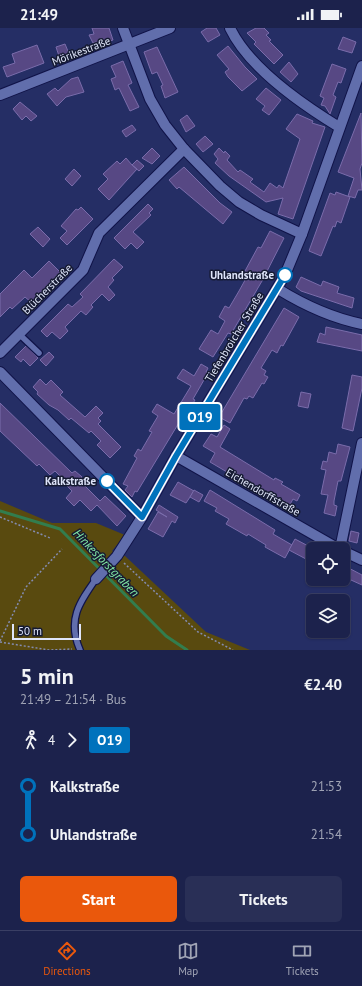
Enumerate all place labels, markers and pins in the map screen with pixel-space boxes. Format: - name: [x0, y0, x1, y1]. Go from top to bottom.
- marker: Uhlandstraße: [277, 267, 293, 283]
- place label: Uhlandstraße: [210, 268, 274, 282]
- marker: Kalkstraße: [99, 473, 115, 489]
- place label: Kalkstraße: [45, 474, 96, 488]

